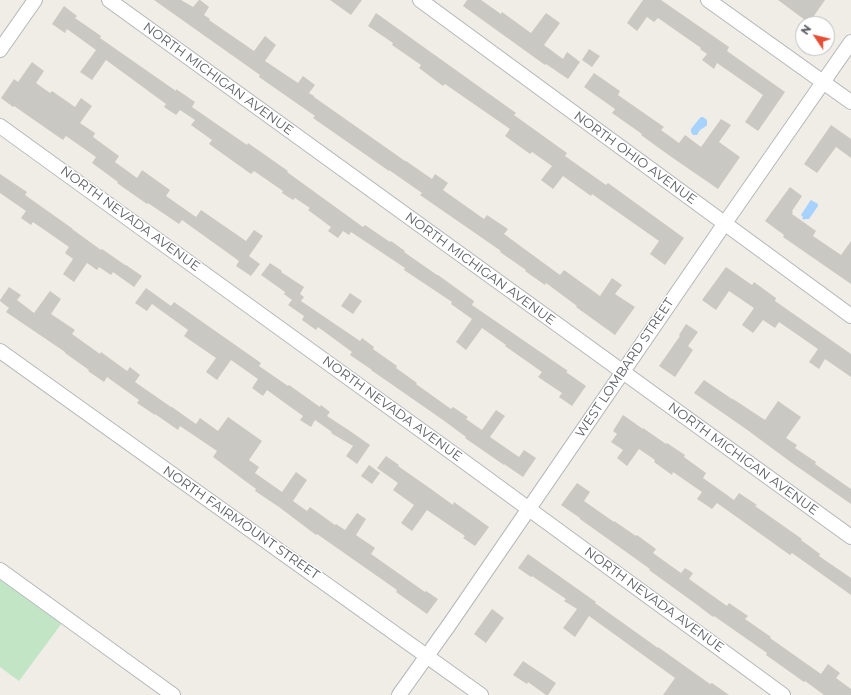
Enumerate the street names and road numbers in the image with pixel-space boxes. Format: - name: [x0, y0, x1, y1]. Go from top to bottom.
- street label: NORTH MICHIGAN AVENUE: [140, 19, 296, 139]
- street label: NORTH OHIO AVENUE: [571, 108, 699, 208]
- street label: NORTH NEVADA AVENUE: [57, 163, 203, 275]
- street label: NORTH MICHIGAN AVENUE: [402, 209, 558, 329]
- street label: WEST LOMBARD STREET: [572, 295, 678, 441]
- street label: NORTH NEVADA AVENUE: [319, 353, 465, 465]
- street label: NORTH MICHIGAN AVENUE: [665, 399, 821, 519]
- street label: NORTH FAIRMOUNT STREET: [160, 463, 322, 583]
- street label: NORTH NEVADA AVENUE: [581, 544, 727, 656]

